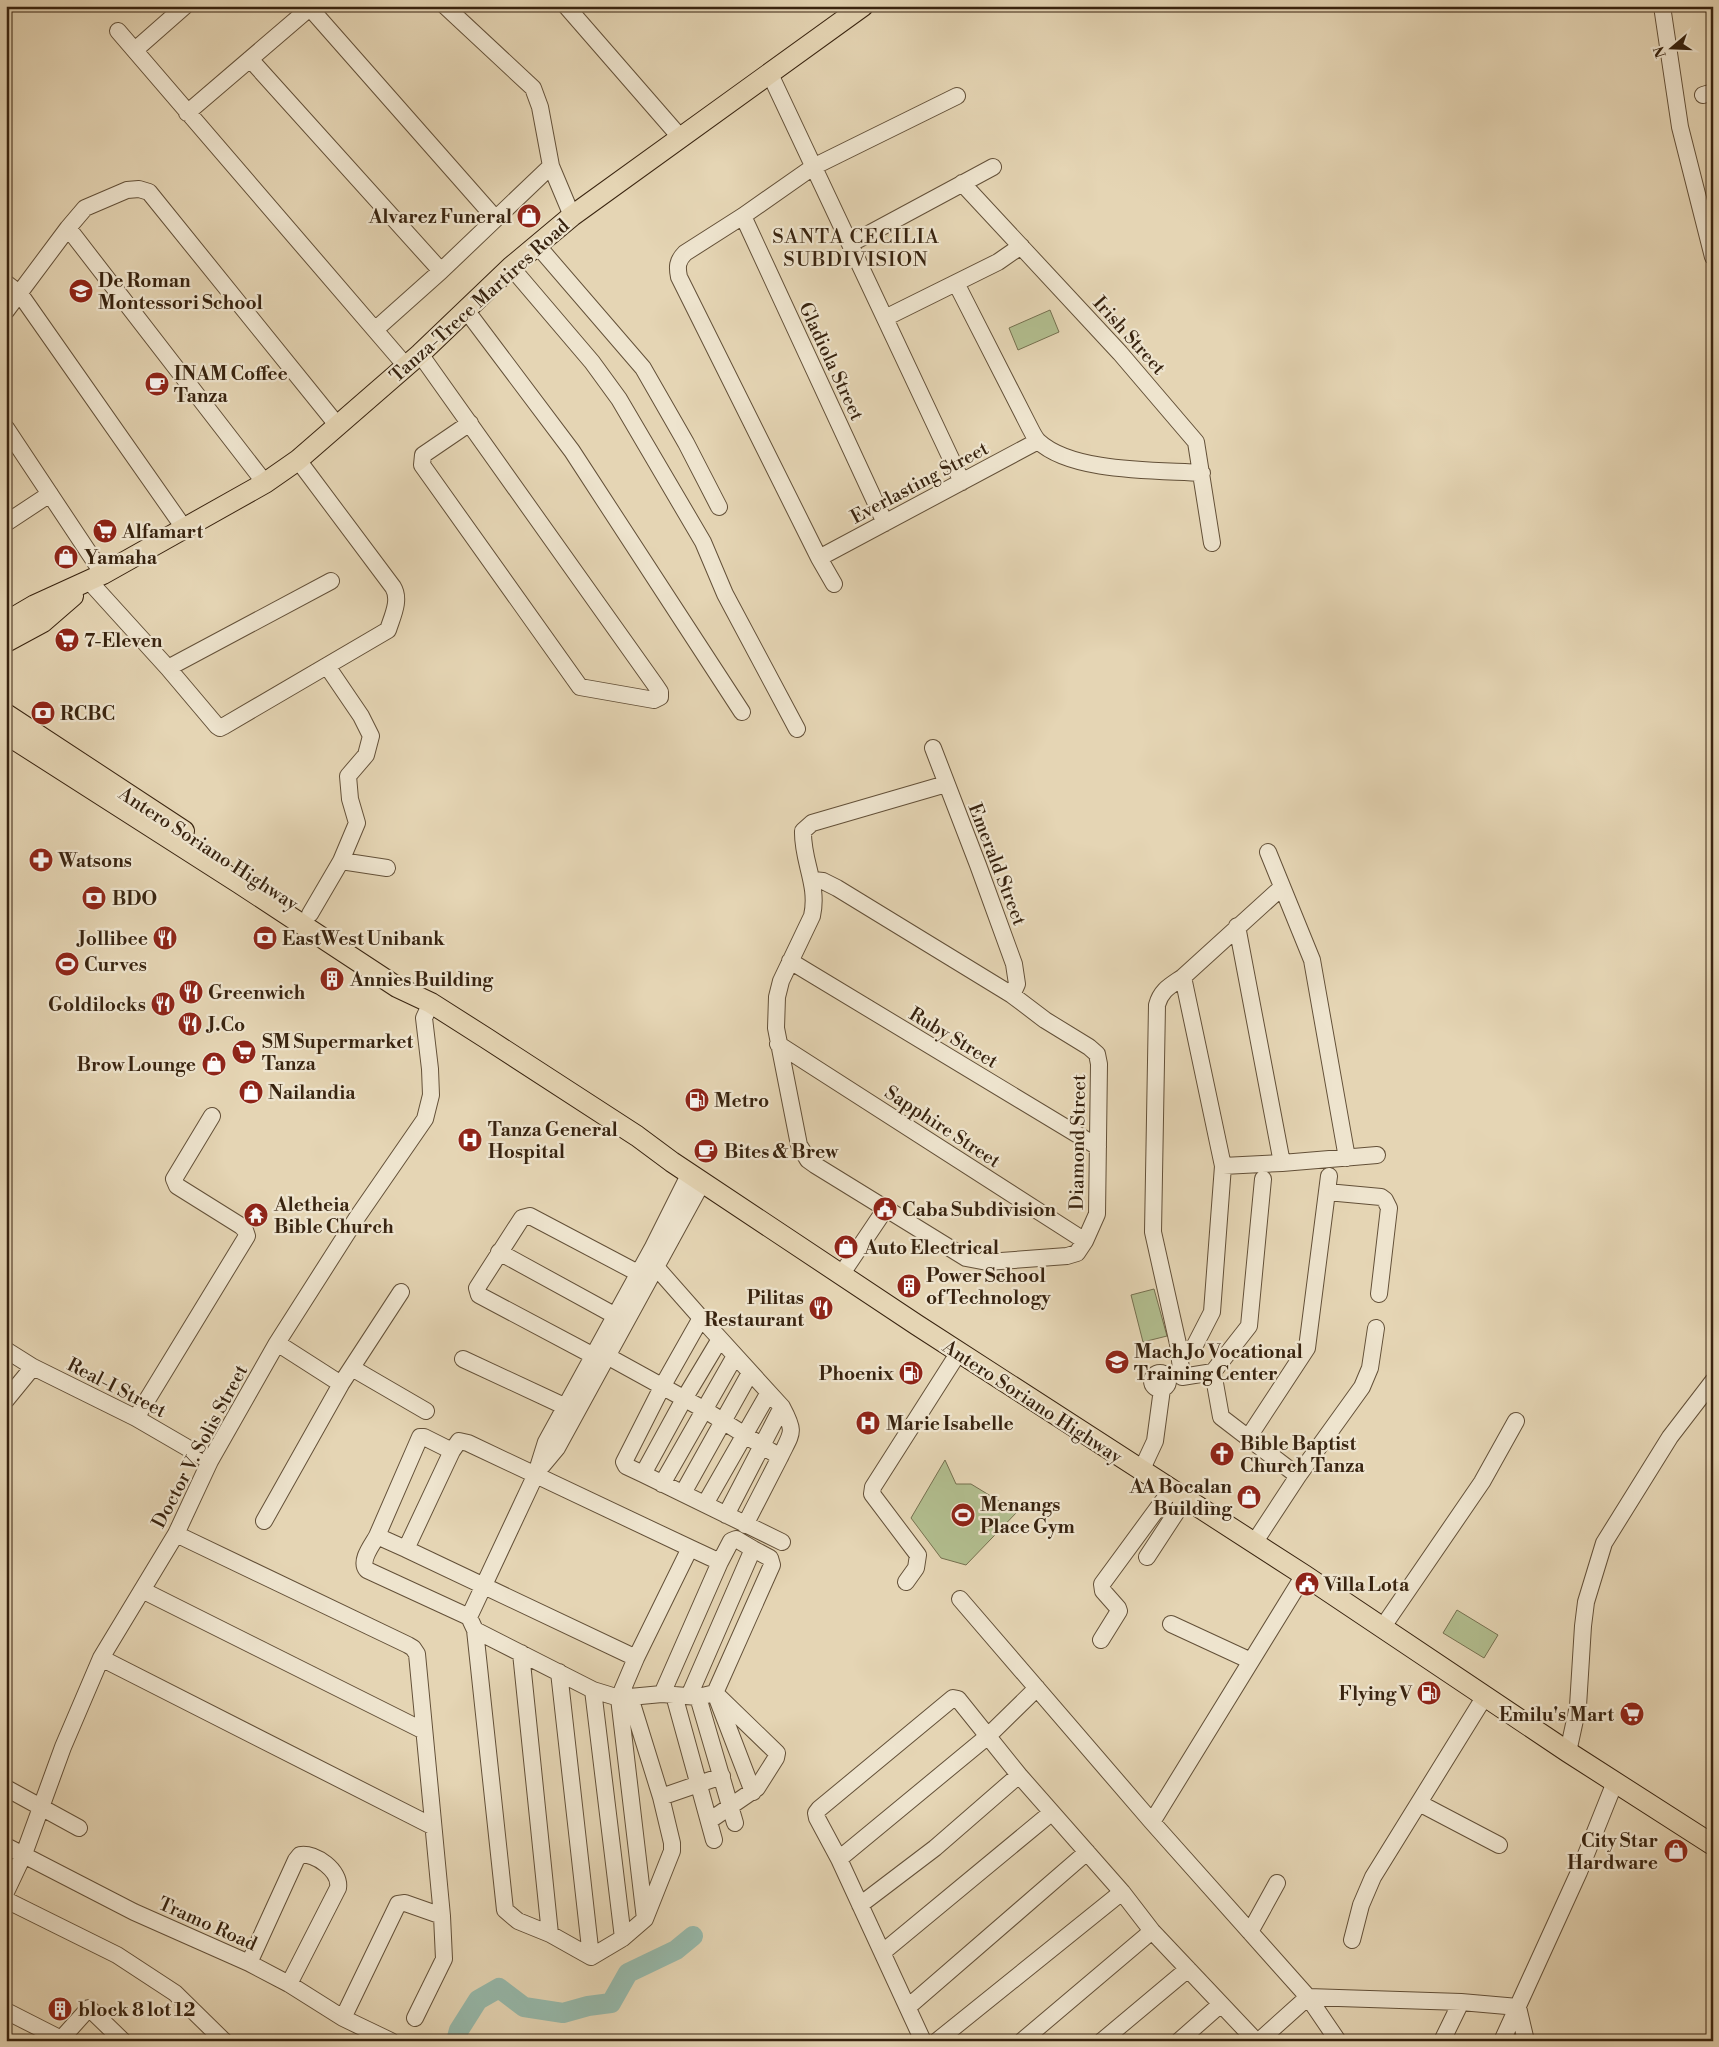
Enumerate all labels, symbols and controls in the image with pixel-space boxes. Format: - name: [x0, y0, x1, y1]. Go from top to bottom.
- north arrow: [1646, 22, 1696, 72]
- text: N: [1650, 44, 1671, 60]
- shop icon: Alvarez Funeral: [516, 203, 542, 229]
- place label: Alvarez Funeral: [368, 205, 512, 229]
- street label: Tanza-Trece Martires Road: [385, 214, 575, 388]
- district label: SANTA CECILIA SUBDIVISION: [772, 225, 940, 273]
- place label: De Roman Montessori School: [98, 269, 263, 315]
- school or university icon: De Roman Montessori School: [68, 278, 94, 304]
- street label: Irish Street: [1088, 292, 1171, 380]
- street label: Gladiola Street: [793, 298, 869, 425]
- place label: INAM Coffee Tanza: [174, 362, 288, 408]
- cafe icon: INAM Coffee Tanza: [144, 371, 170, 397]
- street label: Everlasting Street: [846, 436, 993, 529]
- supermarket icon: Alfamart: [92, 518, 118, 544]
- place label: Alfamart: [121, 520, 204, 544]
- shop icon: Yamaha: [53, 544, 79, 570]
- place label: Yamaha: [84, 546, 158, 570]
- supermarket icon: 7-Eleven: [54, 627, 80, 653]
- place label: 7-Eleven: [84, 629, 163, 653]
- bank icon: RCBC: [30, 700, 56, 726]
- place label: RCBC: [60, 702, 115, 726]
- street label: Antero Soriano Highway: [113, 781, 303, 916]
- street label: Emerald Street: [963, 800, 1031, 929]
- pharmacy icon: Watsons: [28, 847, 54, 873]
- place label: Watsons: [57, 849, 132, 873]
- bank icon: BDO: [81, 885, 107, 911]
- place label: BDO: [112, 887, 157, 911]
- restaurant icon: Jollibee: [152, 925, 178, 951]
- bank icon: EastWest Unibank: [252, 925, 278, 951]
- place label: Jollibee: [76, 927, 148, 951]
- place label: EastWest Unibank: [282, 927, 445, 951]
- sports icon: Curves: [54, 951, 80, 977]
- place label: Curves: [84, 953, 147, 977]
- building icon: Annies Building: [319, 966, 345, 992]
- place label: Annies Building: [349, 968, 494, 992]
- restaurant icon: Greenwich: [178, 979, 204, 1005]
- place label: Greenwich: [208, 981, 306, 1005]
- restaurant icon: Goldilocks: [150, 991, 176, 1017]
- place label: Goldilocks: [48, 993, 146, 1017]
- street label: Ruby Street: [905, 1002, 1002, 1074]
- restaurant icon: J.Co: [177, 1011, 203, 1037]
- place label: J.Co: [205, 1013, 245, 1037]
- place label: SM Supermarket Tanza: [262, 1030, 414, 1076]
- supermarket icon: SM Supermarket Tanza: [231, 1039, 257, 1065]
- shop icon: Brow Lounge: [201, 1051, 227, 1077]
- place label: Brow Lounge: [77, 1053, 196, 1077]
- street label: Diamond Street: [1065, 1074, 1091, 1210]
- shop icon: Nailandia: [238, 1079, 264, 1105]
- street label: Sapphire Street: [880, 1080, 1005, 1173]
- place label: Nailandia: [268, 1081, 356, 1105]
- fuel station icon: Metro: [684, 1087, 710, 1113]
- place label: Metro: [714, 1089, 769, 1113]
- place label: Tanza General Hospital: [488, 1118, 618, 1164]
- hospital icon: Tanza General Hospital: [457, 1127, 483, 1153]
- cafe icon: Bites & Brew: [693, 1138, 719, 1164]
- place label: Bites & Brew: [724, 1140, 839, 1164]
- place label: Aletheia Bible Church: [273, 1193, 394, 1239]
- public building icon: Caba Subdivision: [872, 1196, 898, 1222]
- place label: Caba Subdivision: [902, 1198, 1056, 1222]
- temple icon: Aletheia Bible Church: [243, 1202, 269, 1228]
- shop icon: Auto Electrical: [833, 1234, 859, 1260]
- place label: Auto Electrical: [863, 1236, 999, 1260]
- place label: Power School of Technology: [926, 1264, 1051, 1310]
- building icon: Power School of Technology: [896, 1273, 922, 1299]
- place label: Pilitas Restaurant: [704, 1286, 804, 1332]
- restaurant icon: Pilitas Restaurant: [808, 1295, 834, 1321]
- street label: Antero Soriano Highway: [937, 1334, 1127, 1469]
- place label: Mach Jo Vocational Training Center: [1134, 1340, 1303, 1386]
- school or university icon: Mach Jo Vocational Training Center: [1104, 1349, 1130, 1375]
- street label: Real-I Street: [63, 1353, 170, 1423]
- street label: Doctor V. Solis Street: [147, 1360, 253, 1532]
- fuel station icon: Phoenix: [898, 1360, 924, 1386]
- place label: Phoenix: [819, 1362, 894, 1386]
- hospital icon: Marie Isabelle: [855, 1410, 881, 1436]
- place label: Marie Isabelle: [886, 1412, 1014, 1436]
- place label: Bible Baptist Church Tanza: [1240, 1432, 1365, 1478]
- church icon: Bible Baptist Church Tanza: [1209, 1441, 1235, 1467]
- place label: AA Bocalan Building: [1128, 1475, 1233, 1521]
- shop icon: AA Bocalan Building: [1236, 1484, 1262, 1510]
- place label: Menangs Place Gym: [980, 1493, 1075, 1539]
- sports icon: Menangs Place Gym: [950, 1502, 976, 1528]
- public building icon: Villa Lota: [1294, 1571, 1320, 1597]
- place label: Villa Lota: [1323, 1573, 1410, 1597]
- fuel station icon: Flying V: [1416, 1680, 1442, 1706]
- place label: Flying V: [1339, 1682, 1413, 1706]
- supermarket icon: Emilu's Mart: [1619, 1701, 1645, 1727]
- place label: Emilu's Mart: [1499, 1703, 1614, 1727]
- place label: City Star Hardware: [1567, 1829, 1658, 1875]
- shop icon: City Star Hardware: [1663, 1838, 1689, 1864]
- street label: Tramo Road: [154, 1891, 261, 1956]
- building icon: block 8 lot 12: [47, 1996, 73, 2022]
- place label: block 8 lot 12: [78, 1998, 196, 2022]

